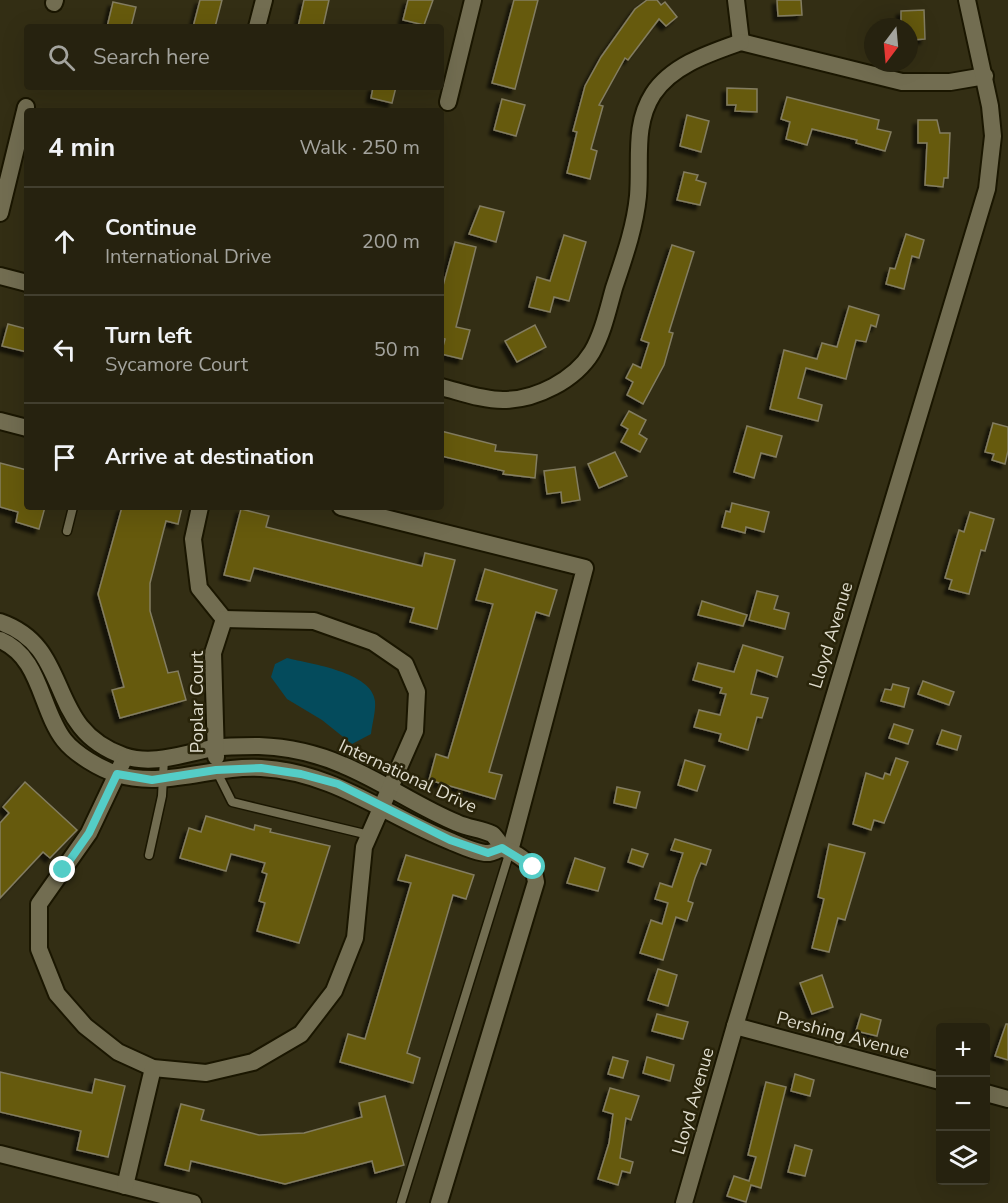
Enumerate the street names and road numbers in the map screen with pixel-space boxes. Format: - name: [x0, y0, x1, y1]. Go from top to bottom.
- street label: Lloyd Avenue: [803, 579, 859, 691]
- street label: Poplar Court: [185, 650, 209, 753]
- street label: International Drive: [335, 733, 481, 819]
- street label: Pershing Avenue: [774, 1006, 912, 1064]
- street label: Lloyd Avenue: [666, 1045, 720, 1157]

